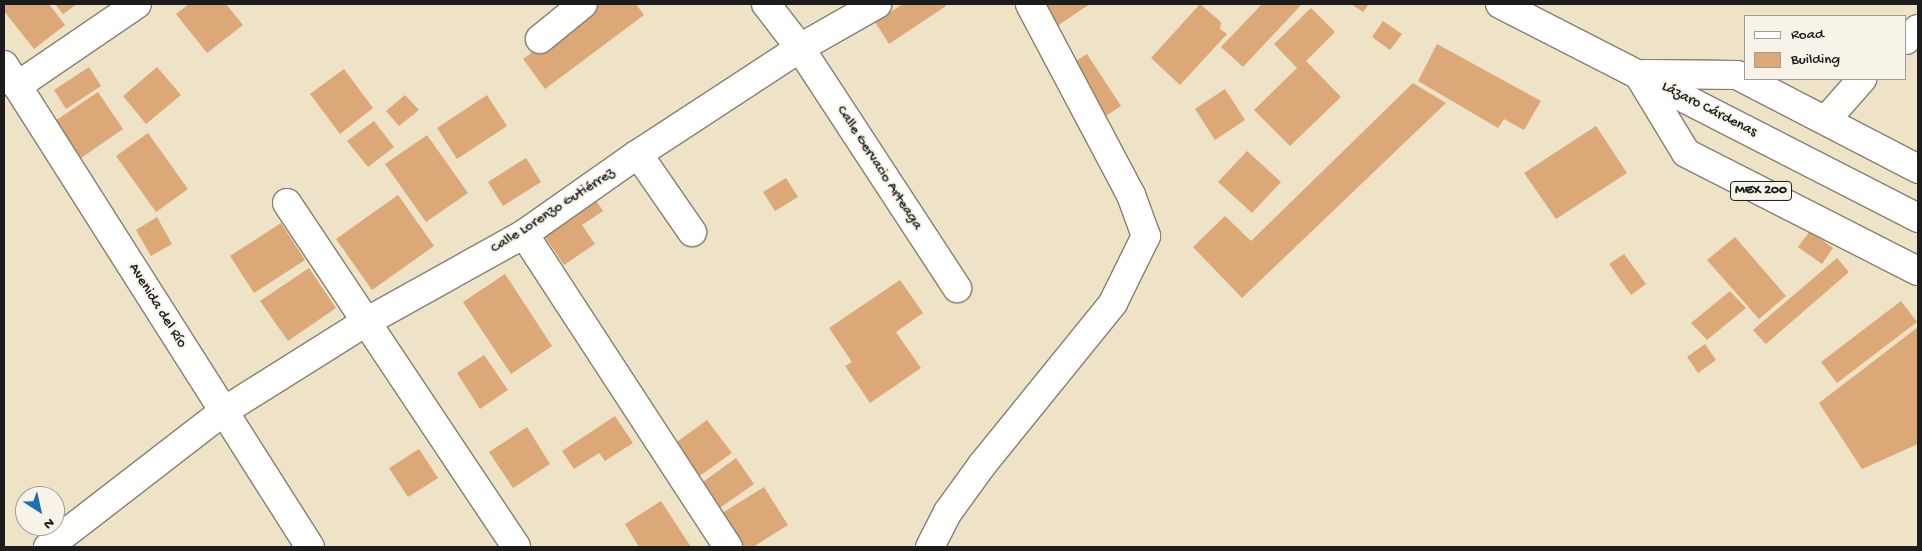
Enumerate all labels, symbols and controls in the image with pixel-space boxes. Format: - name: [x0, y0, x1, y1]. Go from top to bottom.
- legend: [1744, 15, 1907, 80]
- text: Road: [1791, 26, 1824, 44]
- text: Building: [1791, 51, 1840, 69]
- street label: Lázaro Cárdenas: [1658, 78, 1760, 142]
- street label: Calle Gervacio Arteaga: [832, 102, 926, 234]
- street label: Calle Lorenzo Gutiérrez: [488, 164, 618, 258]
- road number: MEX 200: [1730, 180, 1792, 202]
- street label: Avenida del Río: [124, 260, 190, 352]
- north arrow: [15, 486, 65, 536]
- text: N: [40, 513, 57, 532]

